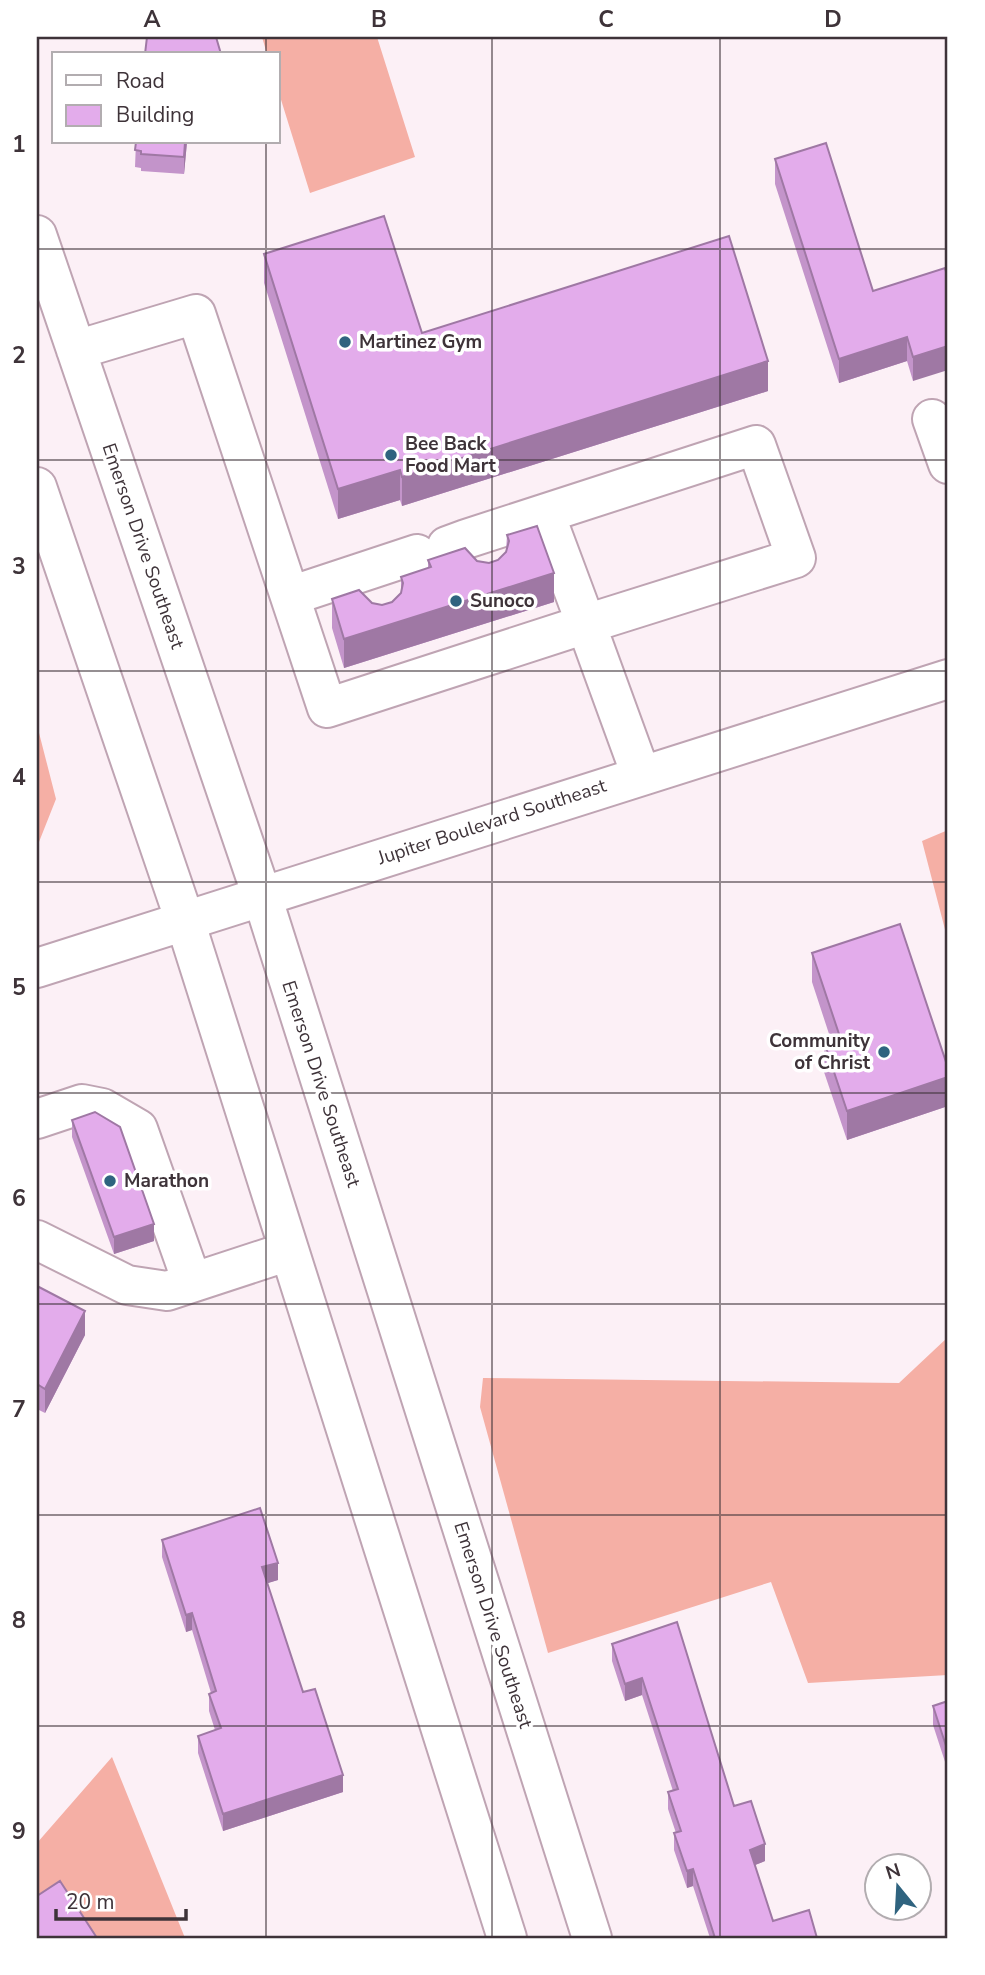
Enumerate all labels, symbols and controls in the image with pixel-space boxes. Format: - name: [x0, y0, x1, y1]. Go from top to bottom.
- text: A: [143, 4, 161, 35]
- text: B: [371, 4, 387, 35]
- text: C: [598, 4, 614, 35]
- text: D: [824, 4, 842, 35]
- legend: [52, 52, 280, 144]
- text: Road: [116, 67, 165, 95]
- text: Building: [116, 101, 194, 129]
- text: 1: [12, 129, 26, 160]
- place label: Martinez Gym: [359, 329, 482, 355]
- marker: Martinez Gym: [337, 334, 353, 350]
- text: 2: [12, 340, 26, 371]
- place label: Bee Back Food Mart: [405, 431, 497, 479]
- street label: Emerson Drive Southeast: [96, 440, 191, 653]
- marker: Bee Back Food Mart: [383, 447, 399, 463]
- text: 3: [12, 551, 26, 582]
- place label: Sunoco: [470, 588, 535, 614]
- marker: Sunoco: [448, 593, 464, 609]
- text: 4: [12, 762, 26, 793]
- street label: Jupiter Boulevard Southeast: [373, 773, 610, 872]
- text: 5: [12, 972, 26, 1003]
- street label: Emerson Drive Southeast: [275, 977, 367, 1191]
- place label: Community of Christ: [769, 1028, 871, 1076]
- marker: Community of Christ: [876, 1044, 892, 1060]
- place label: Marathon: [124, 1168, 209, 1194]
- marker: Marathon: [102, 1173, 118, 1189]
- text: 6: [12, 1183, 26, 1214]
- text: 7: [12, 1394, 26, 1425]
- street label: Emerson Drive Southeast: [447, 1518, 539, 1732]
- text: 8: [12, 1605, 26, 1636]
- text: 9: [12, 1816, 26, 1847]
- north arrow: [862, 1853, 932, 1923]
- text: N: [882, 1857, 904, 1886]
- scale bar: [56, 1877, 186, 1921]
- text: 20 m: [66, 1888, 115, 1916]

